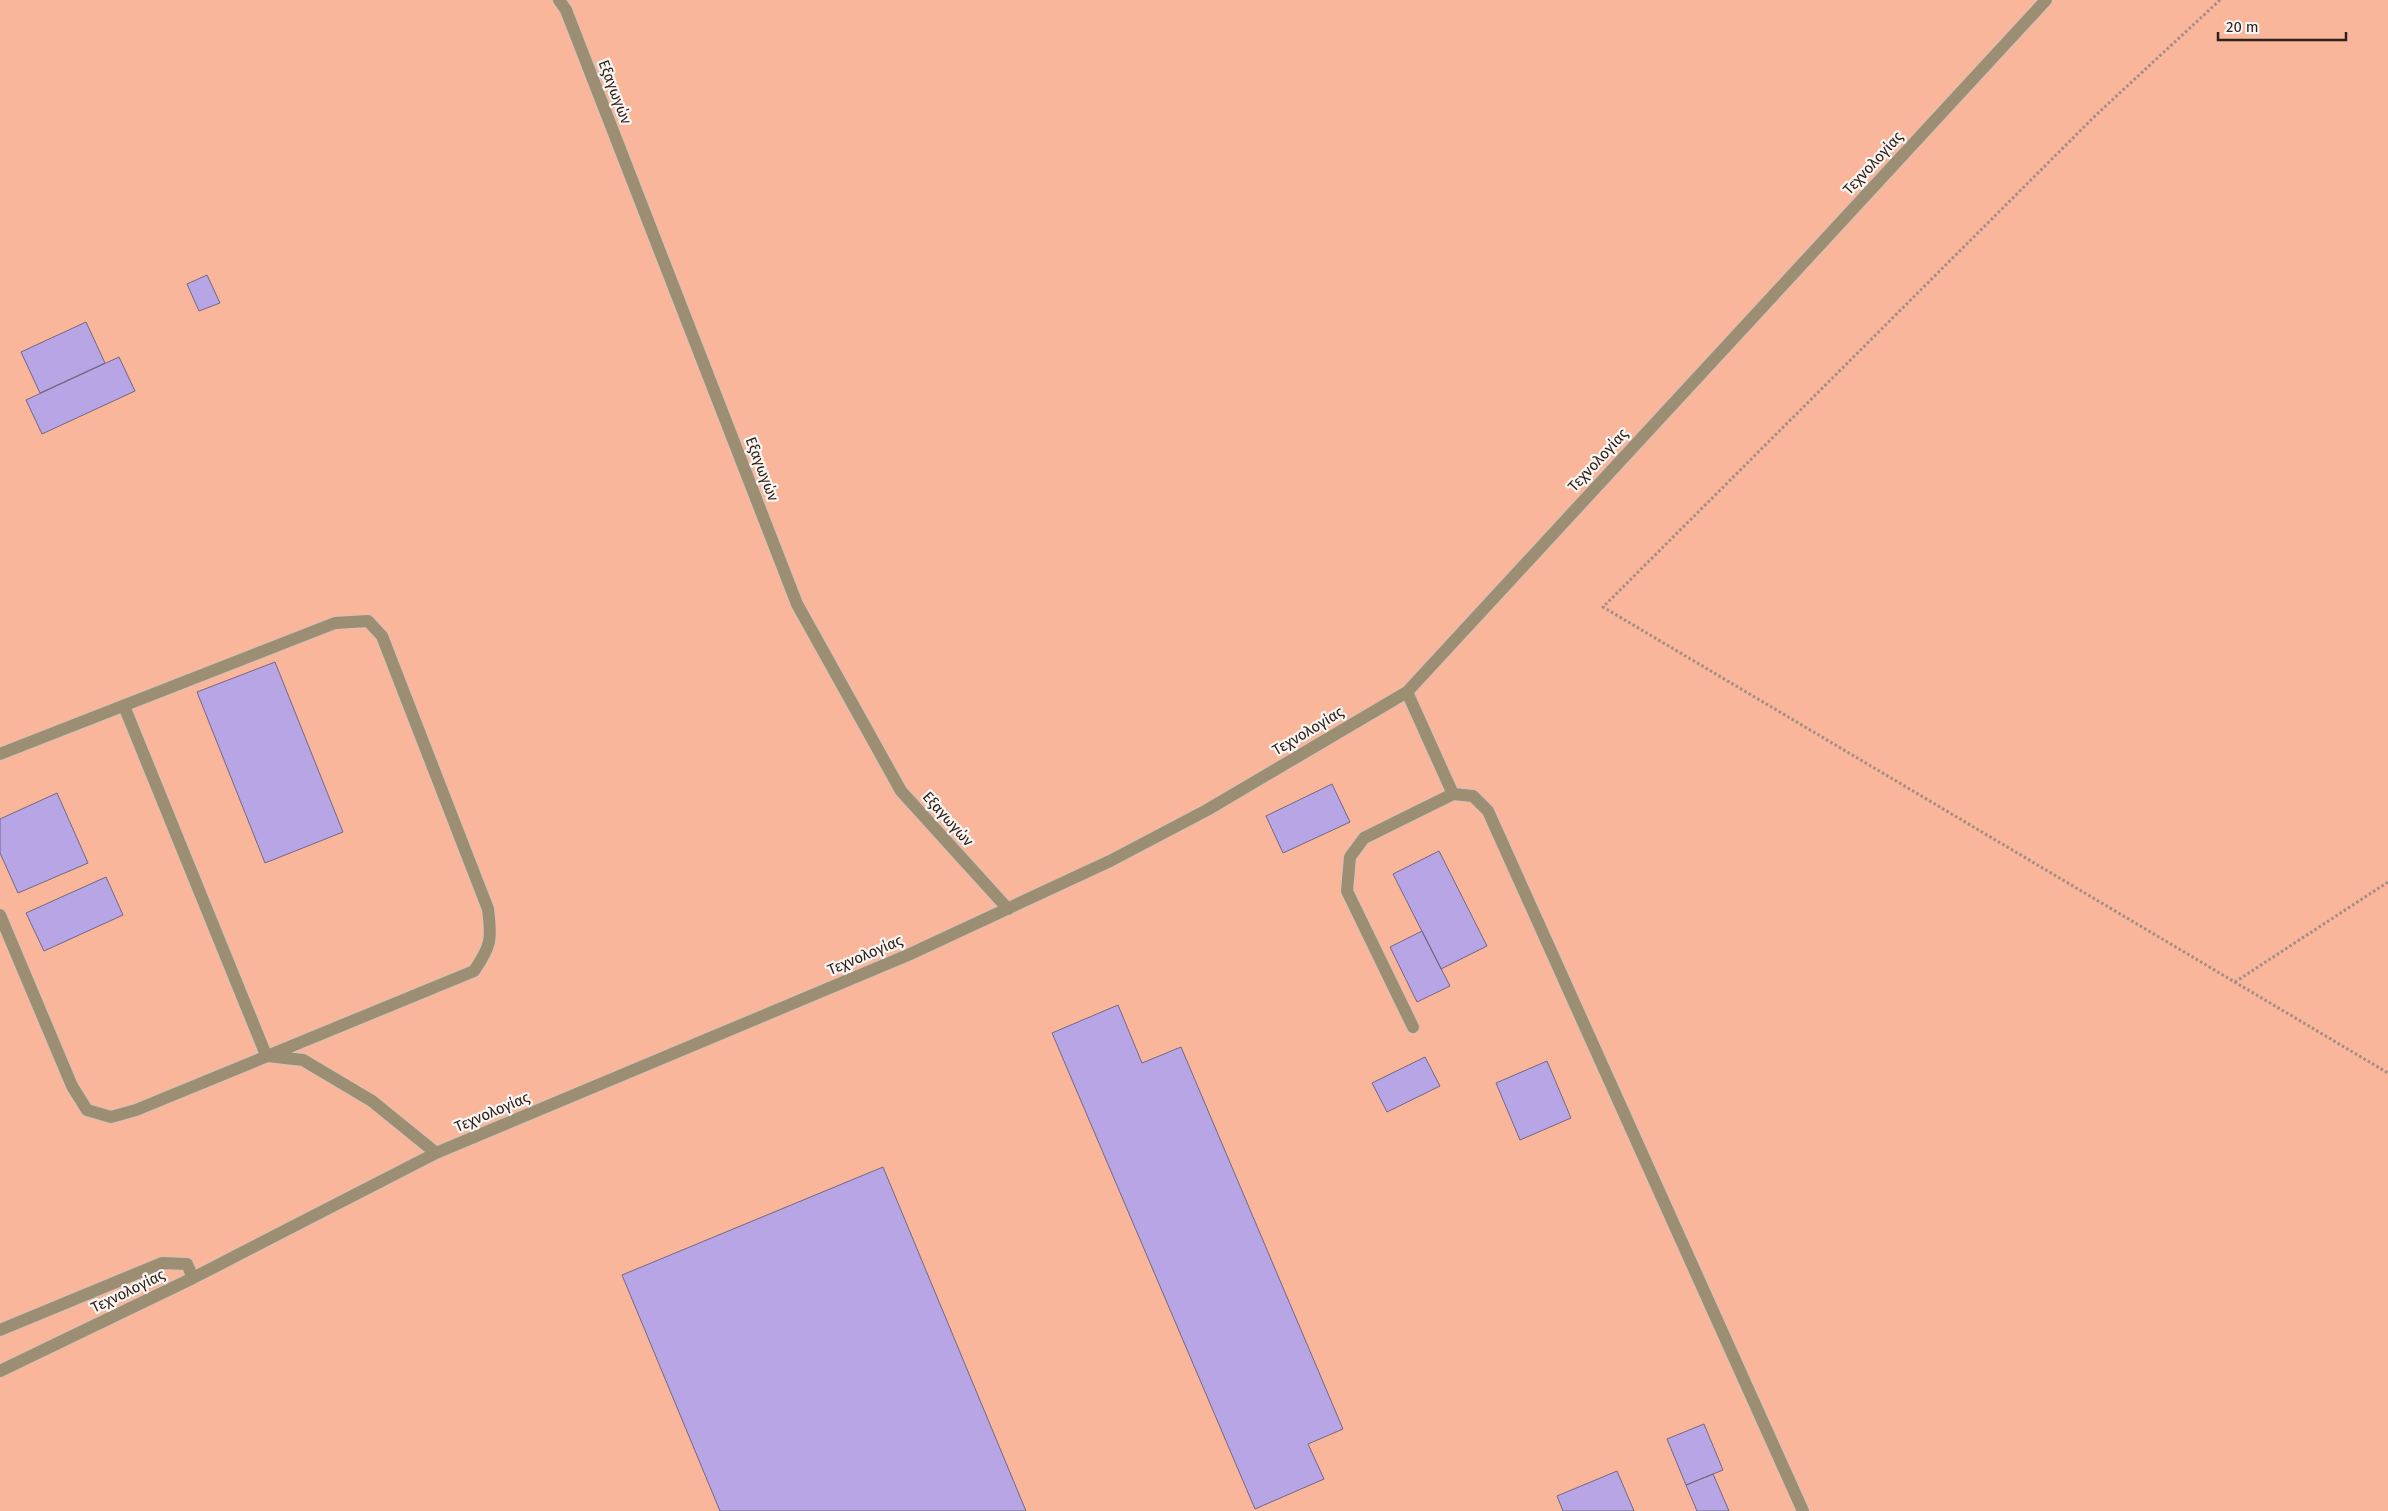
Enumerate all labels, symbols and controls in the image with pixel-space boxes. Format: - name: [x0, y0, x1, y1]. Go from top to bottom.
- scale bar: [2218, 10, 2346, 42]
- text: 20 m: [2226, 18, 2259, 36]
- street label: Εξαγωγών: [595, 57, 636, 127]
- street label: Τεχνολογίας: [1839, 128, 1907, 198]
- street label: Τεχνολογίας: [1564, 425, 1632, 495]
- street label: Εξαγωγών: [742, 434, 783, 504]
- street label: Τεχνολογίας: [1269, 703, 1347, 759]
- street label: Εξαγωγών: [919, 788, 978, 851]
- street label: Τεχνολογίας: [825, 931, 905, 979]
- street label: Τεχνολογίας: [452, 1088, 532, 1136]
- street label: Τεχνολογίας: [88, 1265, 168, 1317]

